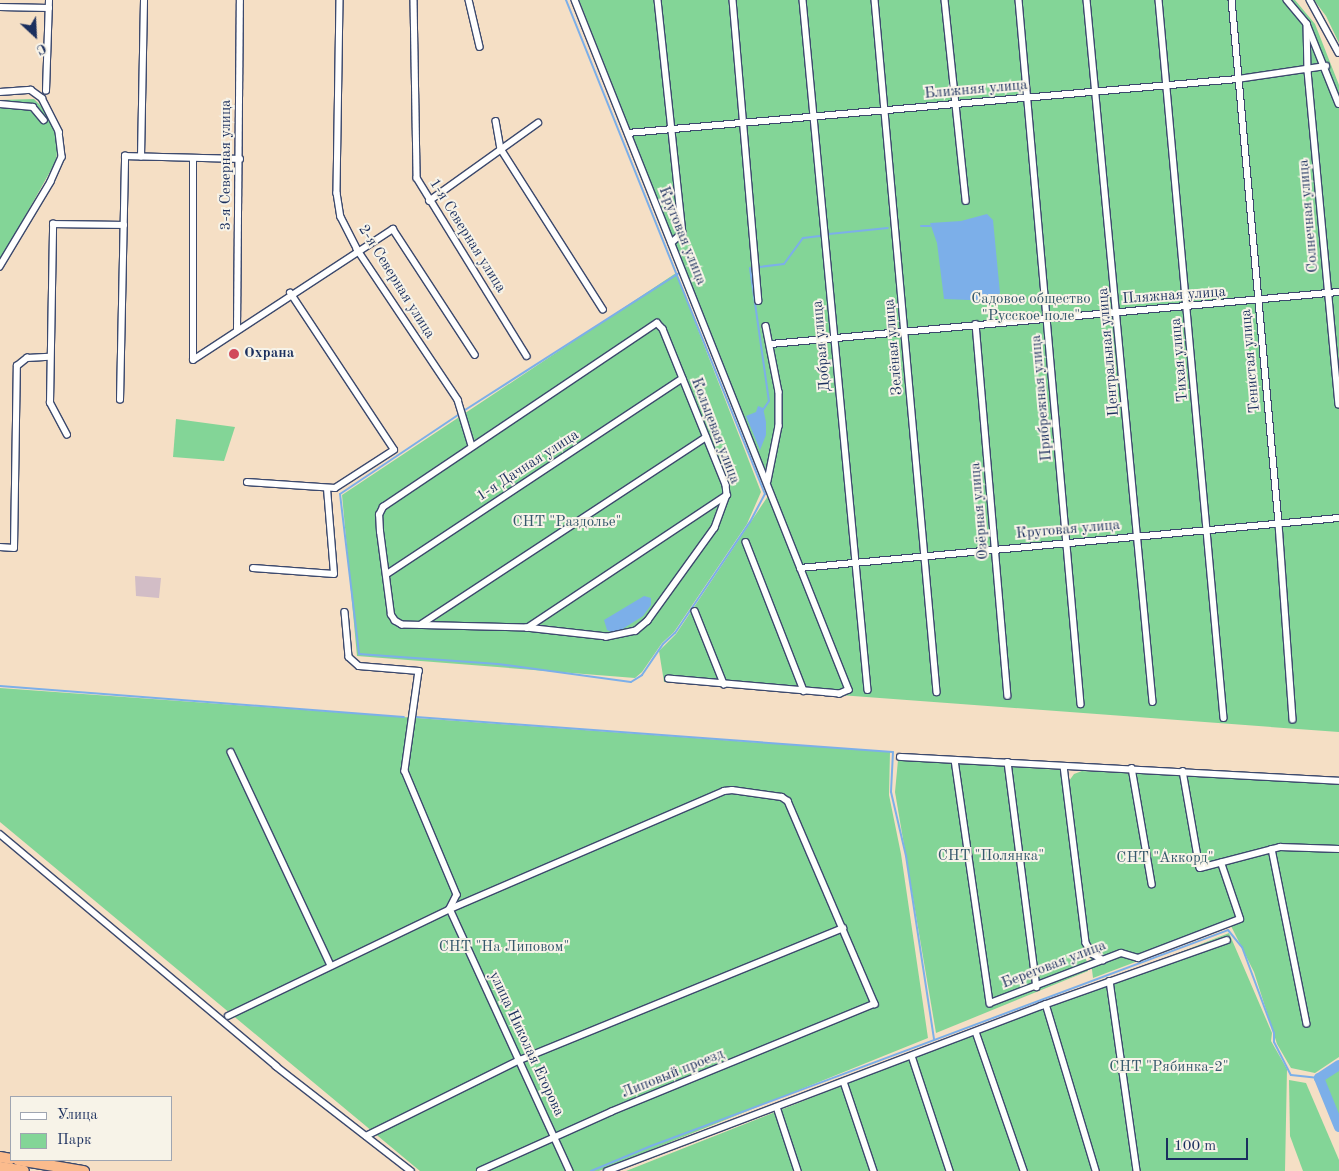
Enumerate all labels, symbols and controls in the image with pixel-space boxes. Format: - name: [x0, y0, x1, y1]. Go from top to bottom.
- north arrow: [10, 10, 60, 60]
- text: С: [34, 40, 48, 57]
- street label: Ближняя улица: [924, 77, 1028, 103]
- street label: 3-я Северная улица: [218, 99, 236, 231]
- street label: Солнечная улица: [1295, 159, 1323, 273]
- street label: 1-я Северная улица: [425, 176, 509, 296]
- street label: Круговая улица: [654, 184, 710, 288]
- street label: 2-я Северная улица: [354, 222, 438, 342]
- street label: Пляжная улица: [1122, 283, 1226, 309]
- street label: Центральная улица: [1094, 287, 1124, 417]
- park label: Садовое общество "Русское поле": [971, 290, 1091, 325]
- street label: Зелёная улица: [881, 298, 907, 396]
- street label: Добрая улица: [809, 300, 835, 392]
- street label: Тенистая улица: [1237, 308, 1265, 414]
- street label: Тихая улица: [1167, 317, 1193, 403]
- street label: Прибрежная улица: [1028, 334, 1056, 462]
- place label: Охрана: [244, 345, 294, 363]
- marker: Охрана: [228, 348, 240, 360]
- street label: Кольцевая улица: [686, 375, 744, 487]
- street label: 1-я Дачная улица: [474, 426, 582, 506]
- street label: Озёрная улица: [967, 462, 993, 560]
- park label: СНТ "Раздолье": [513, 514, 621, 532]
- street label: Круговая улица: [1015, 516, 1121, 544]
- park label: СНТ "Полянка": [938, 848, 1044, 866]
- park label: СНТ "Аккорд": [1116, 850, 1214, 868]
- street label: Береговая улица: [999, 937, 1109, 993]
- park label: СНТ "На Липовом": [439, 939, 569, 957]
- street label: улица Николая Егорова: [485, 969, 567, 1119]
- street label: Липовый проезд: [619, 1045, 727, 1103]
- park label: СНТ "Рябинка-2": [1109, 1059, 1229, 1077]
- legend: [10, 1096, 172, 1161]
- text: Улица: [57, 1108, 98, 1123]
- scale bar: [1169, 1128, 1252, 1160]
- text: Парк: [57, 1133, 92, 1148]
- text: 100 m: [1174, 1139, 1216, 1154]

